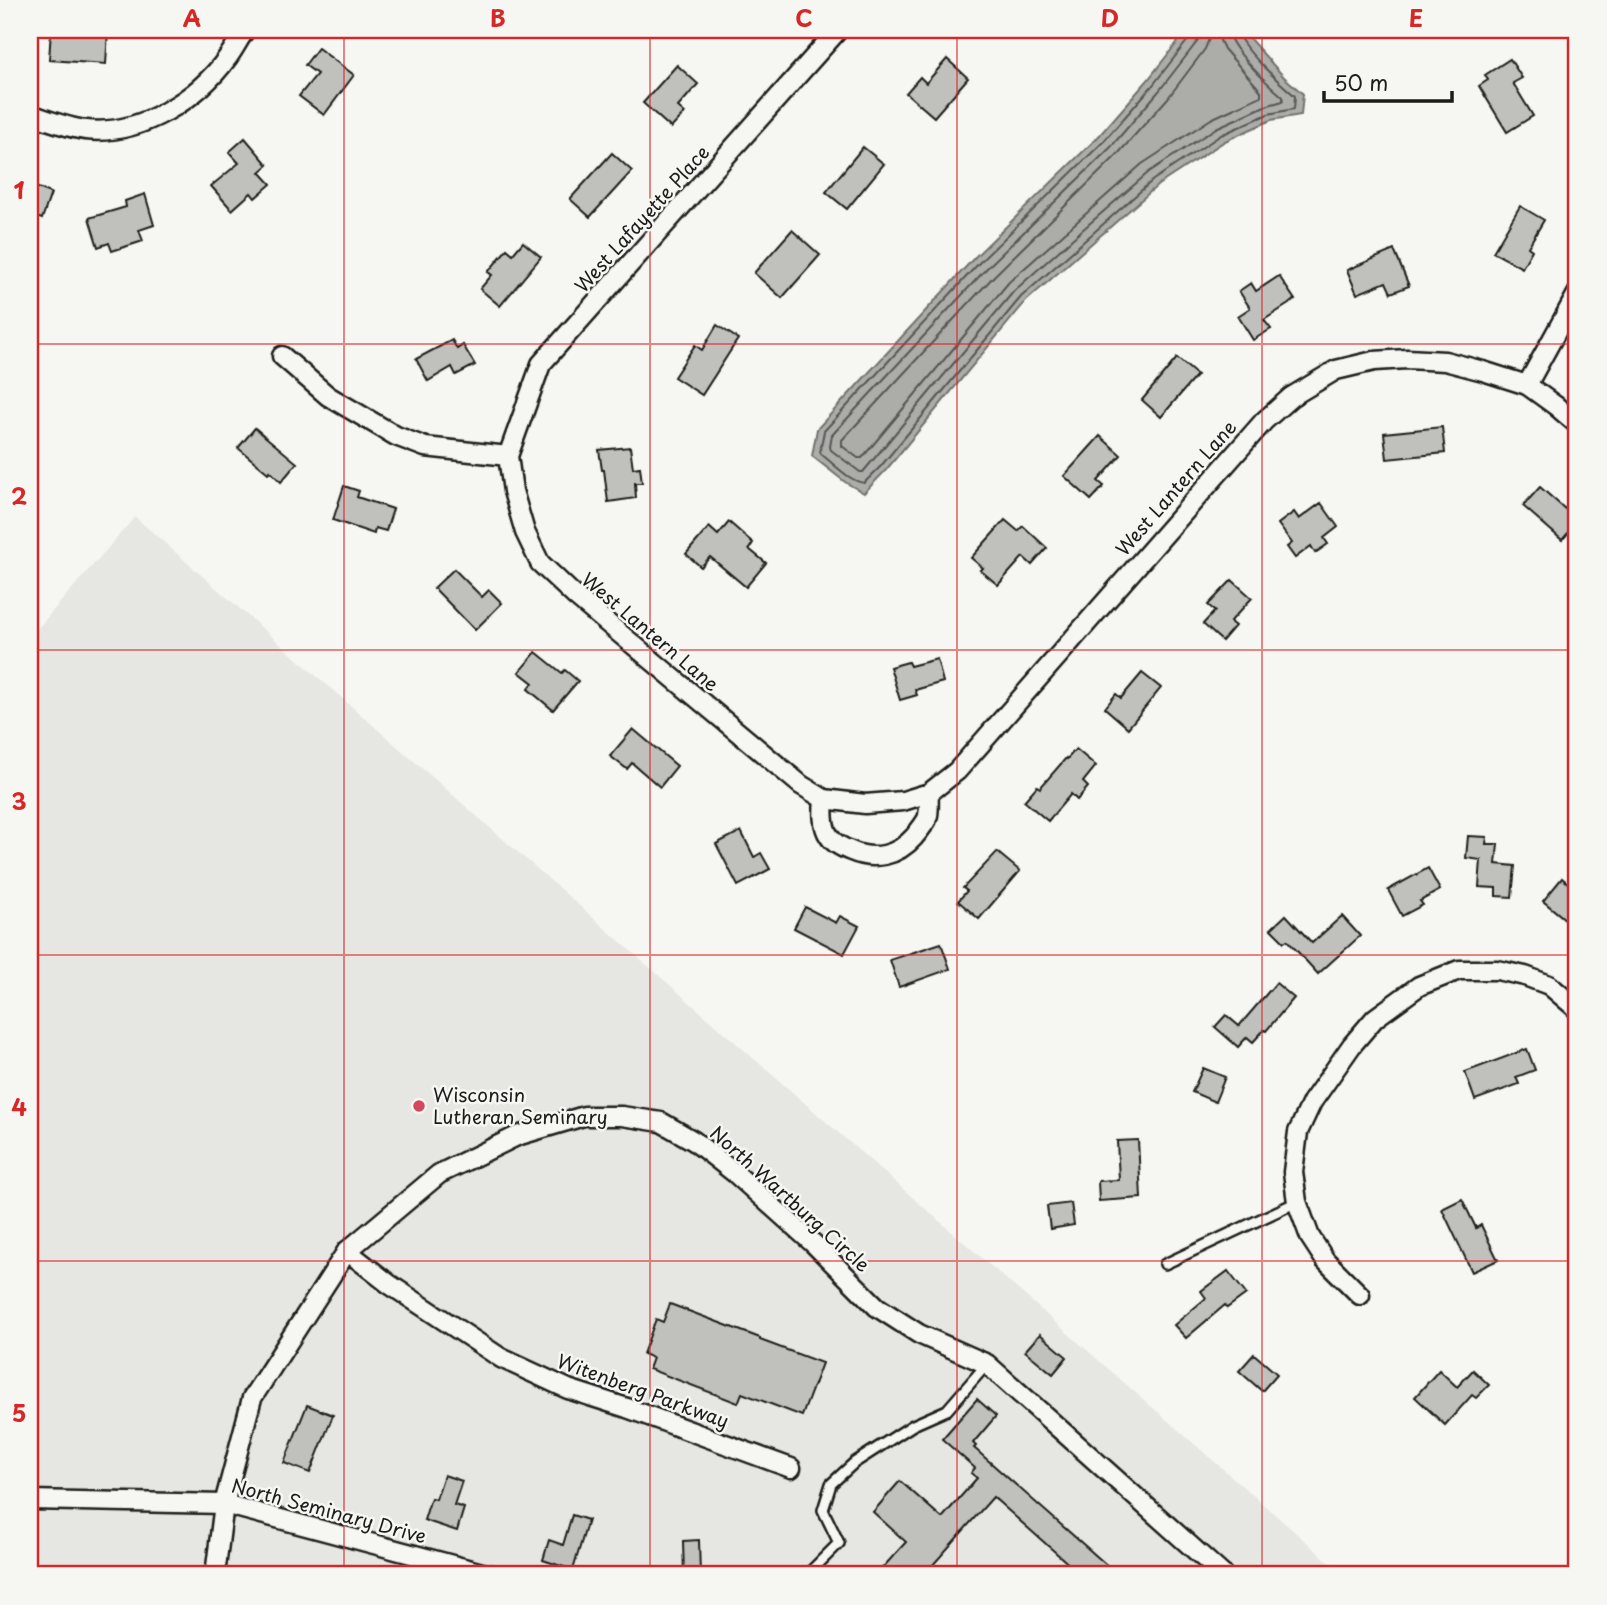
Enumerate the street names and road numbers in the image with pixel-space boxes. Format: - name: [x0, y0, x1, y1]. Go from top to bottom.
- street label: West Lafayette Place: [567, 138, 715, 298]
- street label: West Lantern Lane: [1108, 413, 1242, 561]
- street label: West Lantern Lane: [576, 565, 725, 697]
- street label: North Wartburg Circle: [704, 1119, 877, 1278]
- street label: Witenberg Parkway: [554, 1346, 733, 1434]
- street label: North Seminary Drive: [229, 1471, 430, 1550]

